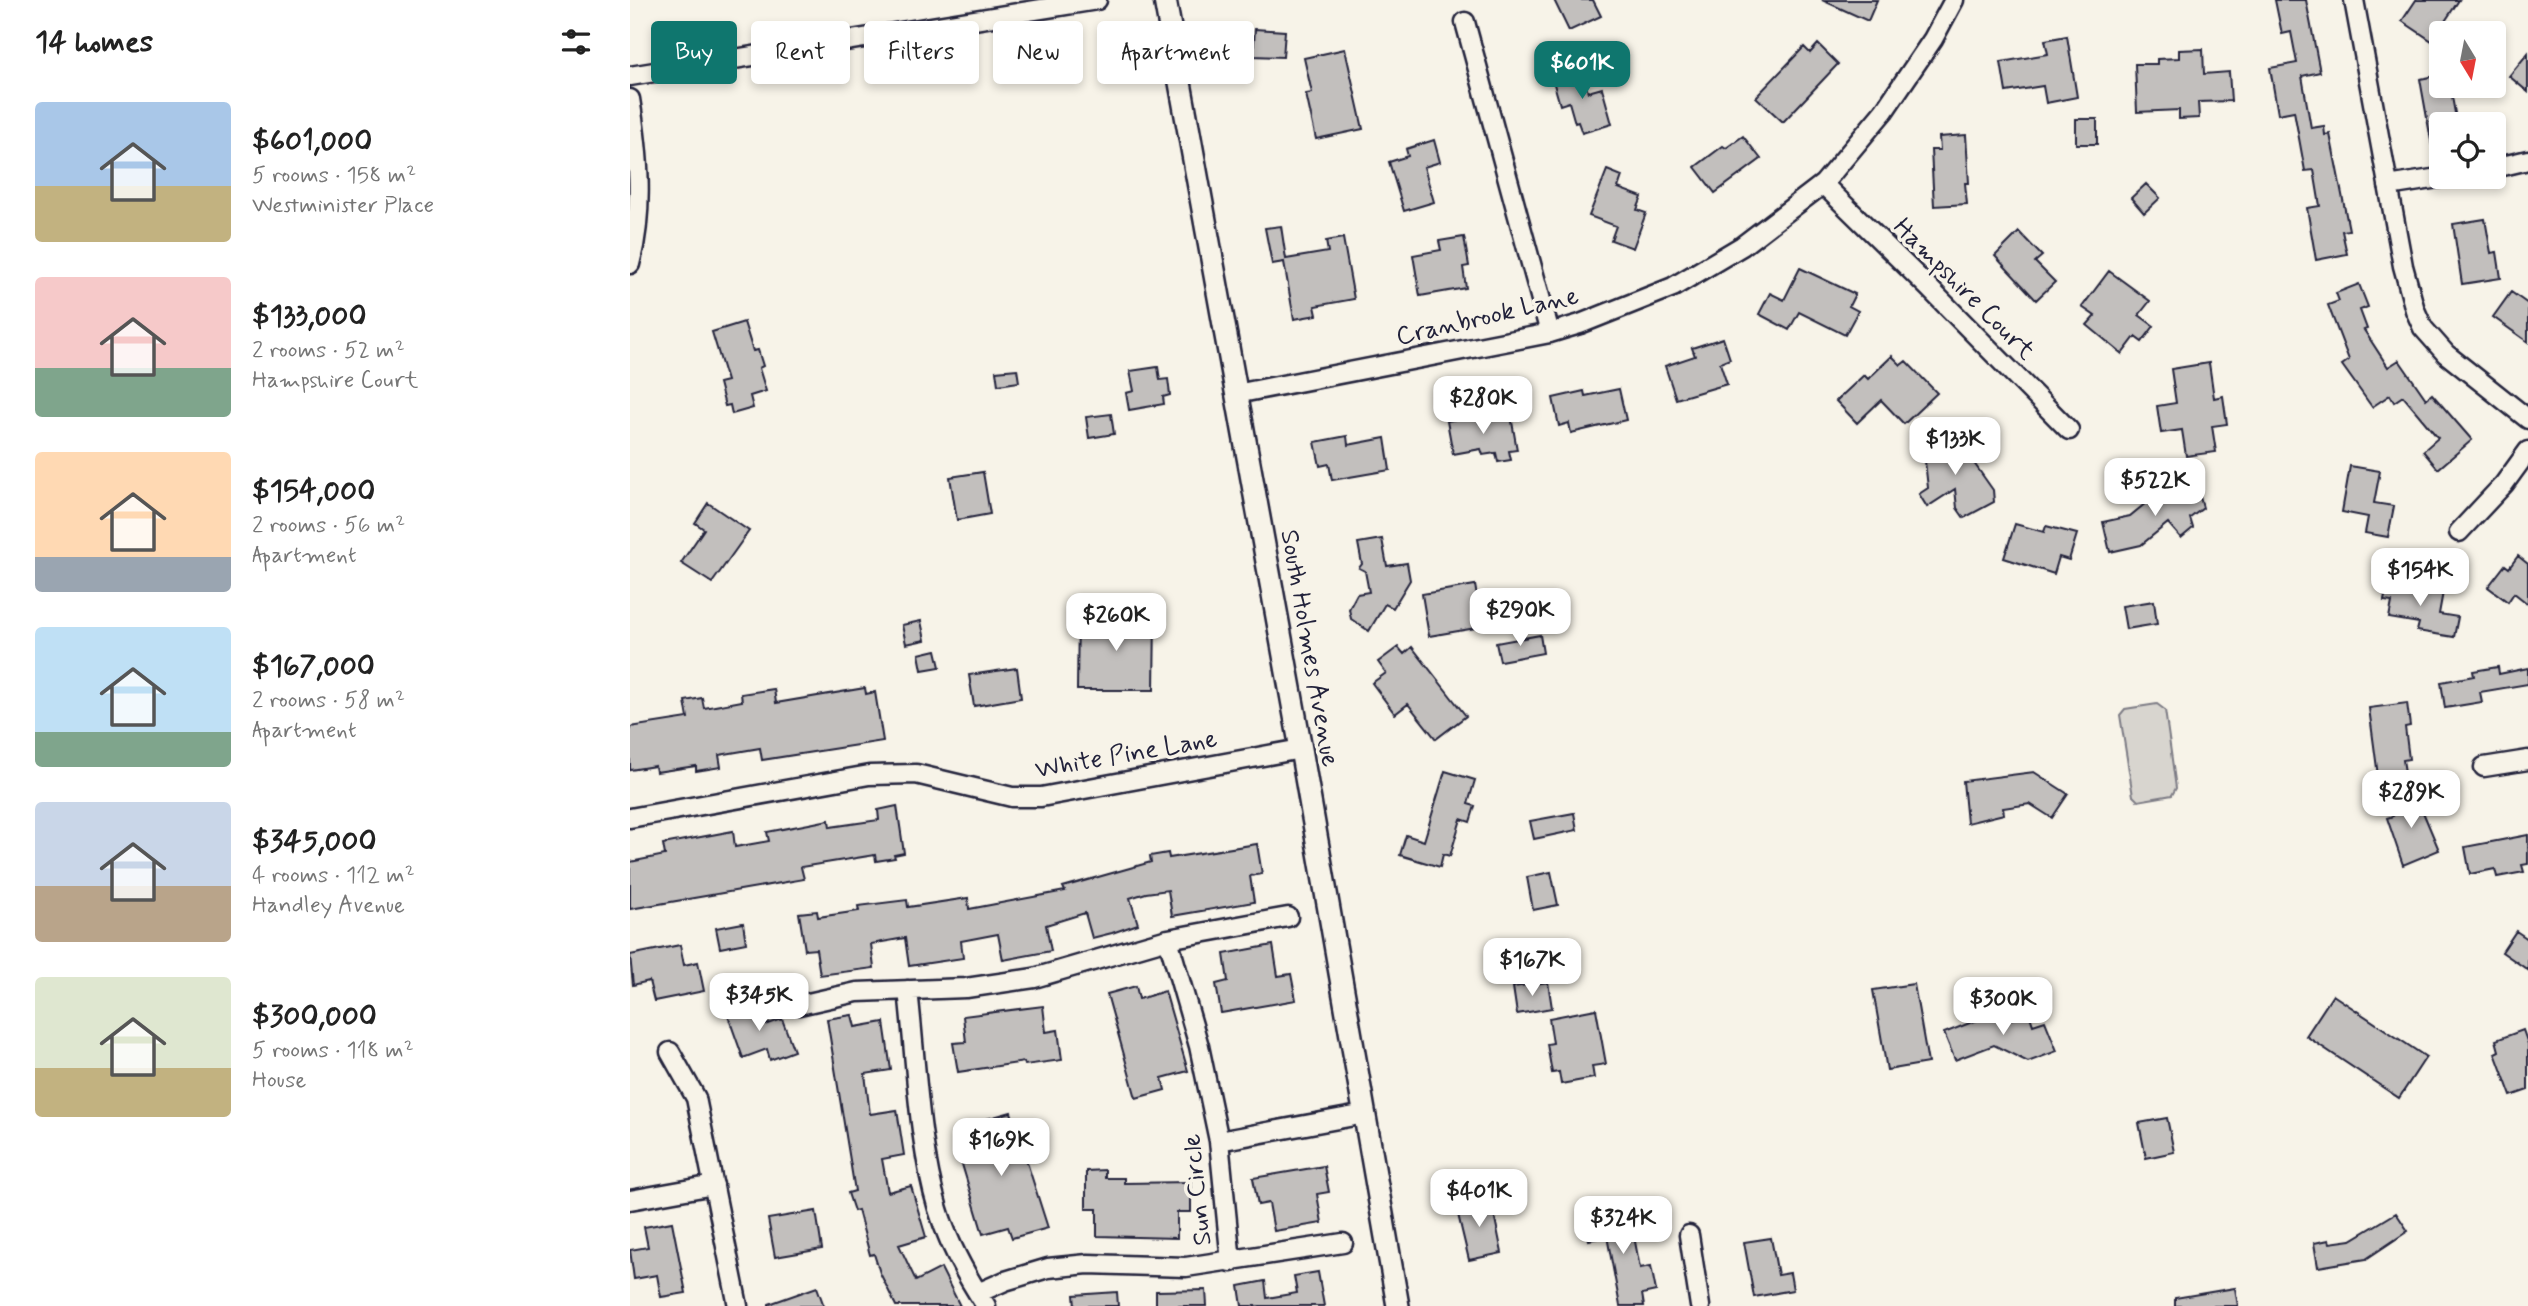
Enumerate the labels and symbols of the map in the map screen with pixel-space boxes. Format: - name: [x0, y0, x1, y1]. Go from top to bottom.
- north arrow: [2429, 21, 2506, 98]
- pin: $601K: [1533, 42, 1631, 101]
- street label: Hampshire Court: [1885, 211, 2042, 368]
- street label: Cranbrook Lane: [1393, 279, 1582, 354]
- pin: $280K: [1434, 376, 1532, 436]
- pin: $133K: [1906, 418, 2004, 477]
- pin: $522K: [2106, 458, 2204, 518]
- street label: South Holmes Avenue: [1271, 527, 1347, 770]
- pin: $154K: [2371, 548, 2469, 608]
- pin: $290K: [1471, 588, 1569, 648]
- pin: $260K: [1067, 594, 1165, 653]
- street label: White Pine Lane: [1033, 722, 1220, 788]
- pin: $289K: [2362, 770, 2460, 830]
- pin: $167K: [1483, 939, 1581, 998]
- pin: $345K: [710, 974, 808, 1033]
- pin: $300K: [1954, 978, 2052, 1037]
- pin: $169K: [952, 1118, 1050, 1178]
- street label: Sun Circle: [1175, 1132, 1221, 1247]
- pin: $401K: [1430, 1170, 1528, 1229]
- pin: $324K: [1574, 1196, 1672, 1256]

